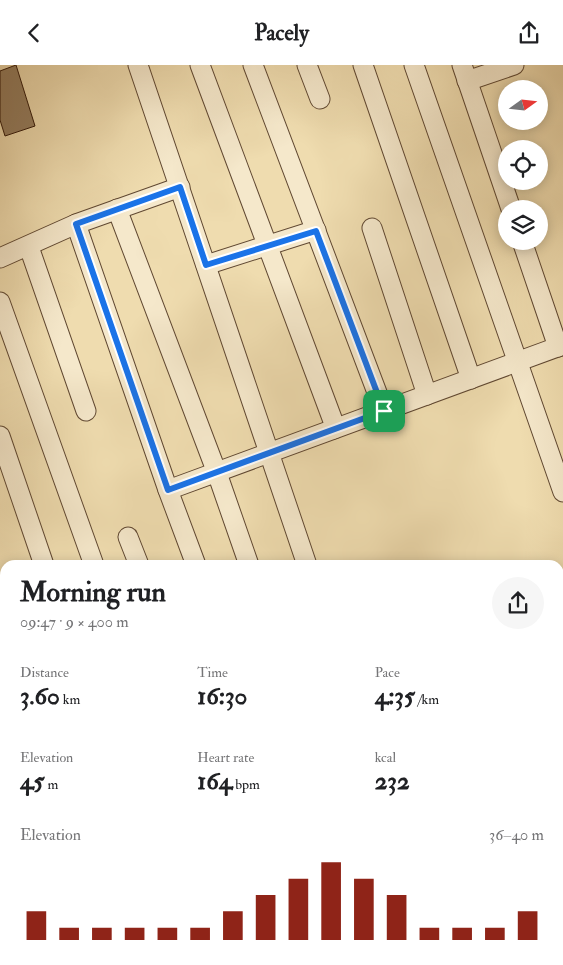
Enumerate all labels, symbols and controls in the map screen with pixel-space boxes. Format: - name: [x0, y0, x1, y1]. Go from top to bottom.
- icon: back: [20, 19, 48, 47]
- text: Pacely: [254, 19, 309, 47]
- icon: share: [515, 19, 543, 47]
- north arrow: [498, 80, 548, 130]
- map controls: [498, 80, 548, 250]
- button: locate: [498, 140, 548, 190]
- button: layers: [498, 200, 548, 250]
- pin: [363, 390, 405, 432]
- icon: arrive: [370, 397, 398, 425]
- text: Morning run: [20, 575, 166, 610]
- button: share: [492, 577, 544, 629]
- text: 09:47 · 9 × 400 m: [20, 612, 129, 632]
- text: Distance: [20, 664, 69, 681]
- text: Time: [197, 664, 228, 681]
- text: Pace: [375, 664, 400, 681]
- text: 3.60: [20, 681, 60, 712]
- text: 16:30: [197, 681, 247, 712]
- text: 4:35: [375, 681, 415, 712]
- text: km: [60, 691, 80, 708]
- text: /km: [415, 691, 439, 708]
- text: Elevation: [20, 749, 73, 766]
- text: Heart rate: [197, 749, 254, 766]
- text: kcal: [375, 749, 396, 766]
- text: 45: [20, 766, 44, 797]
- text: 164: [197, 766, 232, 797]
- text: 232: [375, 766, 410, 797]
- text: m: [44, 776, 58, 793]
- text: bpm: [232, 776, 260, 793]
- text: Elevation: [20, 825, 81, 845]
- text: 36–40 m: [489, 825, 544, 845]

